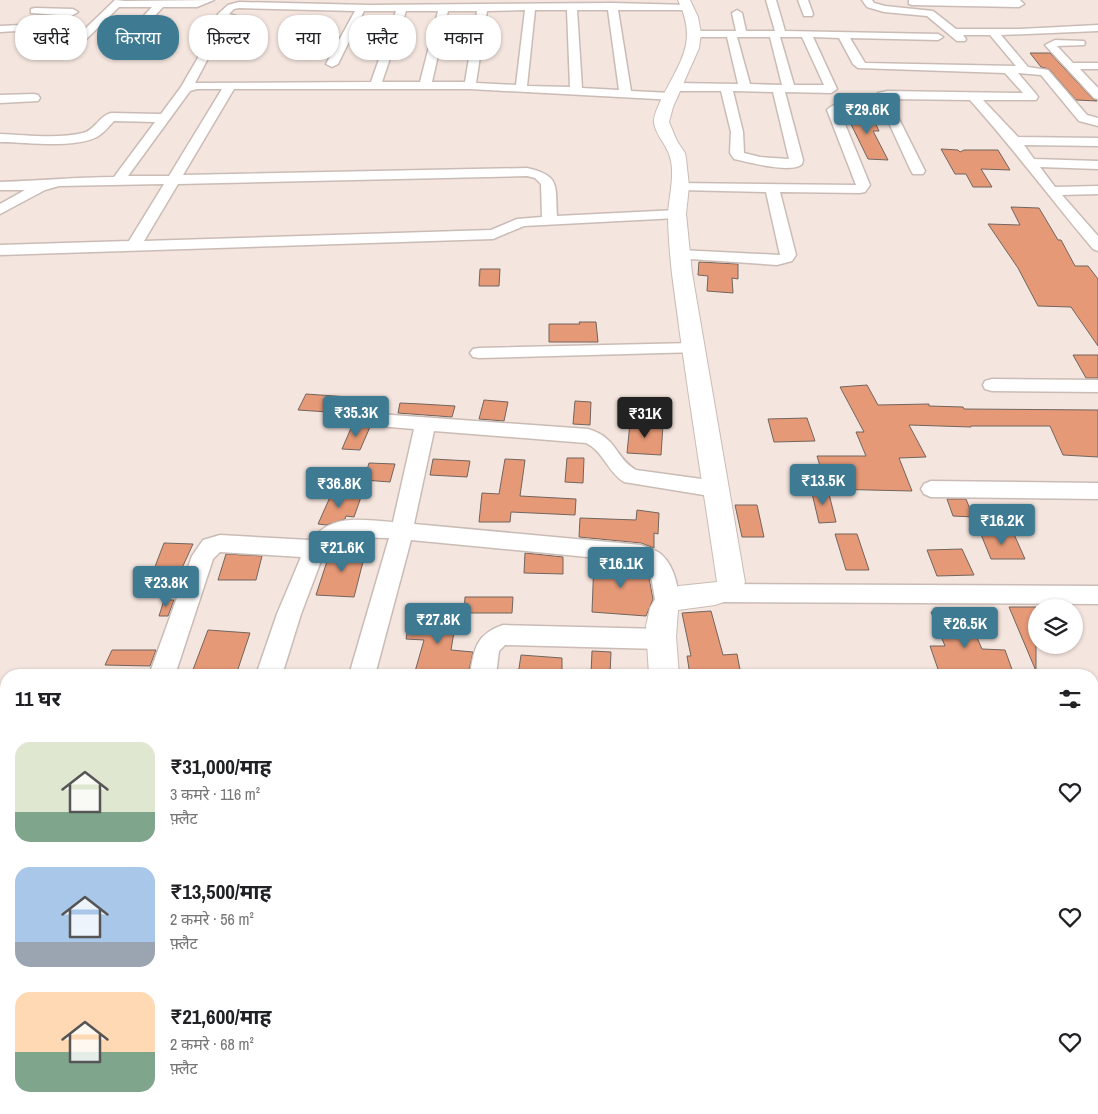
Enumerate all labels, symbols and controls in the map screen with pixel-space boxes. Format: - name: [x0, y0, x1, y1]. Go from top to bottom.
- chip: खरीदें: [15, 15, 87, 60]
- chip: किराया: [97, 15, 179, 60]
- chip: फ़िल्टर: [189, 15, 268, 60]
- chip: नया: [278, 15, 339, 60]
- chip: फ़्लैट: [349, 15, 416, 60]
- chip: मकान: [426, 15, 501, 60]
- pin: ₹29.6K: [826, 92, 908, 135]
- text: ₹29.6K: [845, 98, 889, 120]
- pin: ₹35.3K: [315, 396, 397, 438]
- pin: ₹31K: [615, 396, 675, 439]
- text: ₹35.3K: [334, 401, 378, 423]
- text: ₹31K: [628, 402, 662, 424]
- pin: ₹13.5K: [782, 464, 864, 506]
- pin: ₹36.8K: [298, 466, 380, 509]
- text: ₹13.5K: [801, 469, 845, 491]
- text: ₹36.8K: [317, 472, 361, 494]
- pin: ₹16.2K: [961, 504, 1043, 546]
- text: ₹16.2K: [980, 509, 1024, 531]
- pin: ₹21.6K: [301, 530, 383, 573]
- text: ₹21.6K: [320, 536, 364, 558]
- pin: ₹16.1K: [580, 546, 662, 589]
- text: ₹16.1K: [599, 552, 643, 574]
- pin: ₹23.8K: [125, 566, 207, 608]
- text: ₹23.8K: [144, 571, 188, 593]
- map controls: [1028, 599, 1083, 654]
- button: layers: [1028, 599, 1083, 654]
- pin: ₹27.8K: [397, 602, 479, 645]
- pin: ₹26.5K: [924, 606, 1006, 649]
- text: ₹27.8K: [416, 608, 460, 630]
- text: ₹26.5K: [943, 612, 987, 634]
- text: 11 घर: [15, 684, 61, 713]
- icon: filters: [1056, 685, 1084, 713]
- text: ₹31,000/माह: [170, 752, 271, 781]
- icon: home: [55, 762, 115, 822]
- icon: heart: [1056, 778, 1084, 806]
- text: 3 कमरे · 116 m²: [170, 783, 260, 805]
- text: फ़्लैट: [170, 807, 198, 829]
- text: ₹13,500/माह: [170, 877, 271, 906]
- icon: home: [55, 887, 115, 947]
- icon: heart: [1056, 903, 1084, 931]
- text: 2 कमरे · 56 m²: [170, 908, 254, 930]
- text: फ़्लैट: [170, 932, 198, 954]
- text: ₹21,600/माह: [170, 1002, 271, 1031]
- icon: home: [55, 1012, 115, 1072]
- icon: heart: [1056, 1028, 1084, 1056]
- text: 2 कमरे · 68 m²: [170, 1033, 254, 1055]
- text: फ़्लैट: [170, 1057, 198, 1079]

